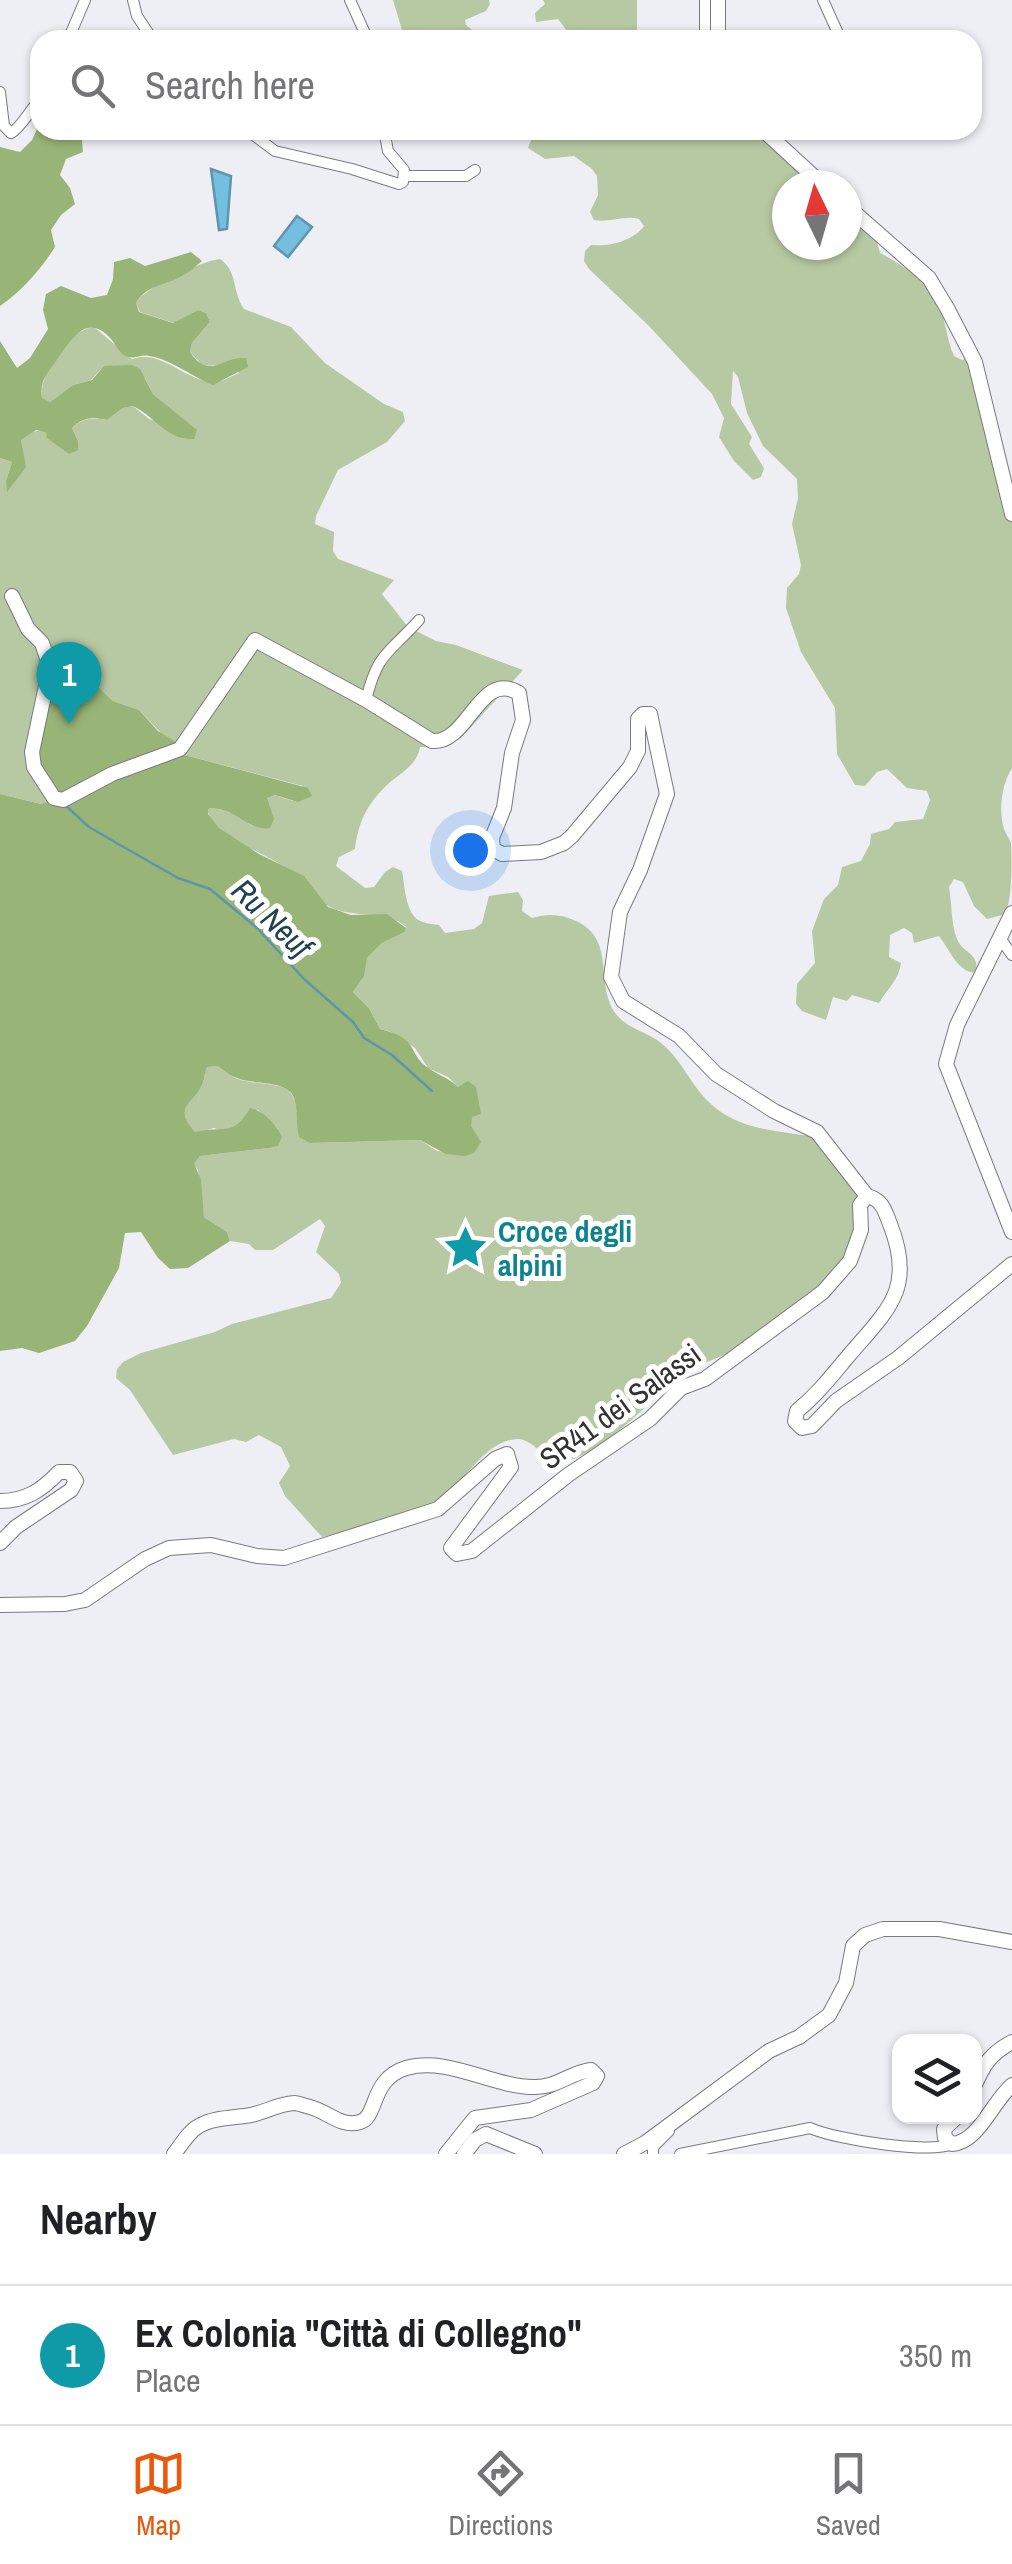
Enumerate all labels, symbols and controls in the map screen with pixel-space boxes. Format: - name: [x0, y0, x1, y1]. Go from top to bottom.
- search box: [30, 30, 982, 140]
- icon: search: [65, 58, 120, 113]
- text: Search here: [145, 60, 315, 111]
- north arrow: [772, 170, 862, 260]
- pin: 1: [36, 642, 102, 724]
- your location: [445, 825, 496, 876]
- water label: Ru Neuf: [222, 869, 323, 969]
- place label: Croce degli alpini: [498, 1211, 632, 1285]
- place icon: Croce degli alpini: [441, 1224, 489, 1272]
- street label: SR41 dei Salassi: [531, 1334, 709, 1478]
- map controls: [892, 2034, 982, 2124]
- button: layers: [892, 2034, 982, 2124]
- text: Nearby: [40, 2191, 157, 2247]
- text: Ex Colonia "Città di Collegno": [135, 2308, 582, 2359]
- text: 1: [65, 2334, 80, 2377]
- text: 350 m: [899, 2334, 972, 2377]
- text: Place: [135, 2359, 201, 2402]
- tab: Map: [131, 2446, 186, 2544]
- tab: Directions: [449, 2446, 553, 2544]
- tab: Saved: [816, 2446, 881, 2544]

